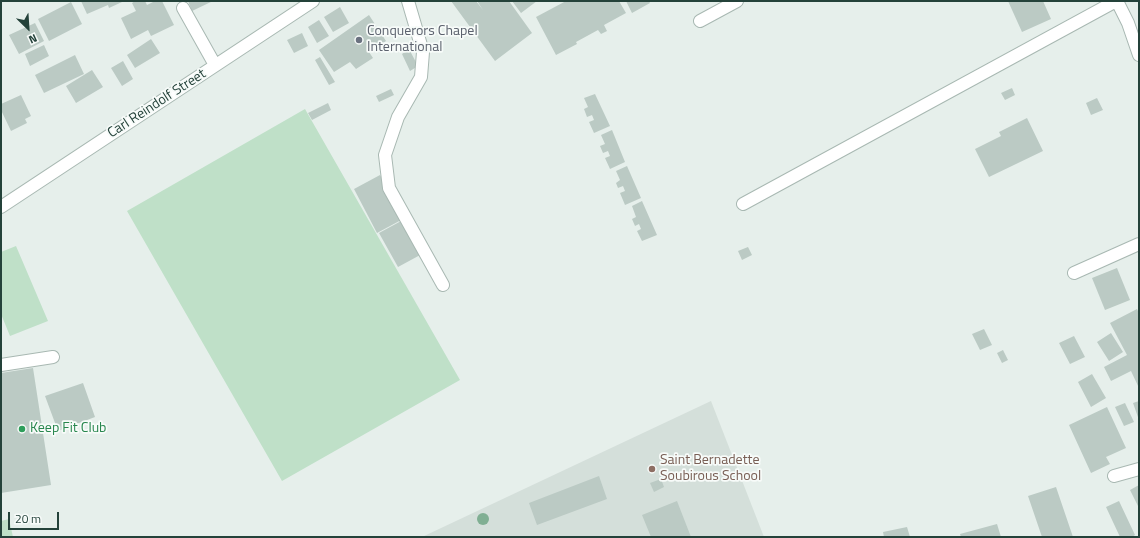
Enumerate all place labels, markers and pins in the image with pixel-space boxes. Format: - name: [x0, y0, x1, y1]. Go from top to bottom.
- place label: Conquerors Chapel International: [367, 24, 478, 56]
- marker: Conquerors Chapel International: [354, 35, 364, 45]
- place label: Keep Fit Club: [30, 421, 106, 437]
- marker: Keep Fit Club: [17, 424, 27, 434]
- place label: Saint Bernadette Soubirous School: [660, 453, 761, 486]
- marker: Saint Bernadette Soubirous School: [647, 464, 657, 474]

